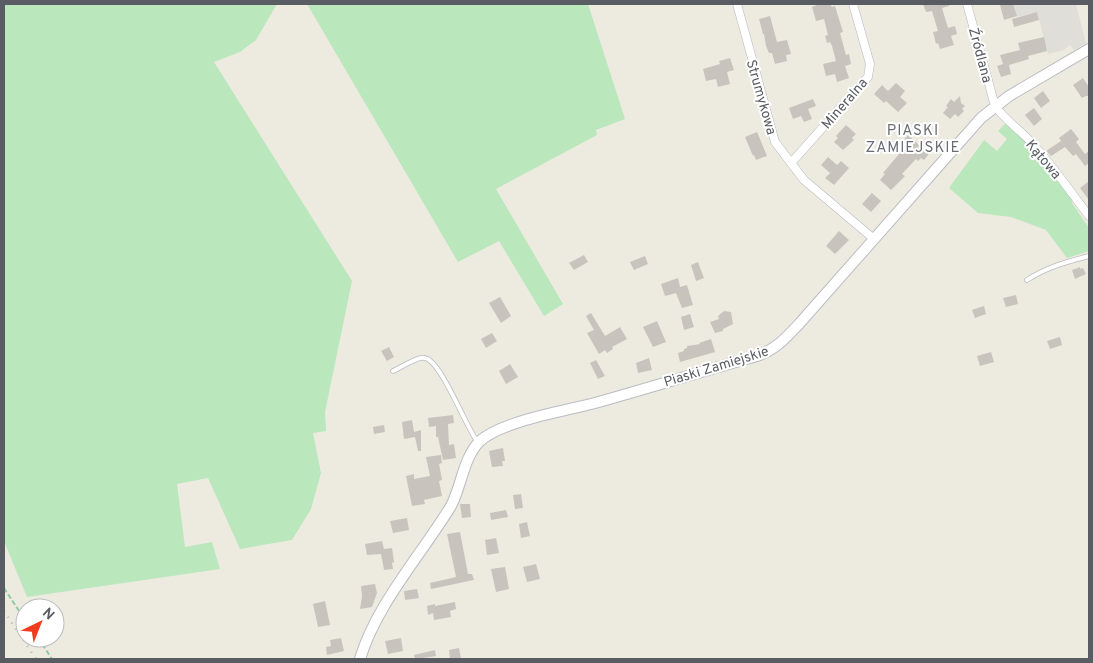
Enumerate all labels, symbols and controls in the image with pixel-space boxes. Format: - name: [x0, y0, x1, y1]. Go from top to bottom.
- street label: Źródlana: [964, 26, 996, 85]
- street label: Strumykowa: [742, 58, 779, 137]
- street label: Mineralna: [818, 75, 872, 133]
- district label: PIASKI ZAMIEJSKIE: [866, 122, 960, 158]
- street label: Kątowa: [1021, 137, 1064, 183]
- street label: Piaski Zamiejskie: [662, 343, 771, 391]
- north arrow: [15, 598, 65, 648]
- text: N: [38, 605, 57, 624]

